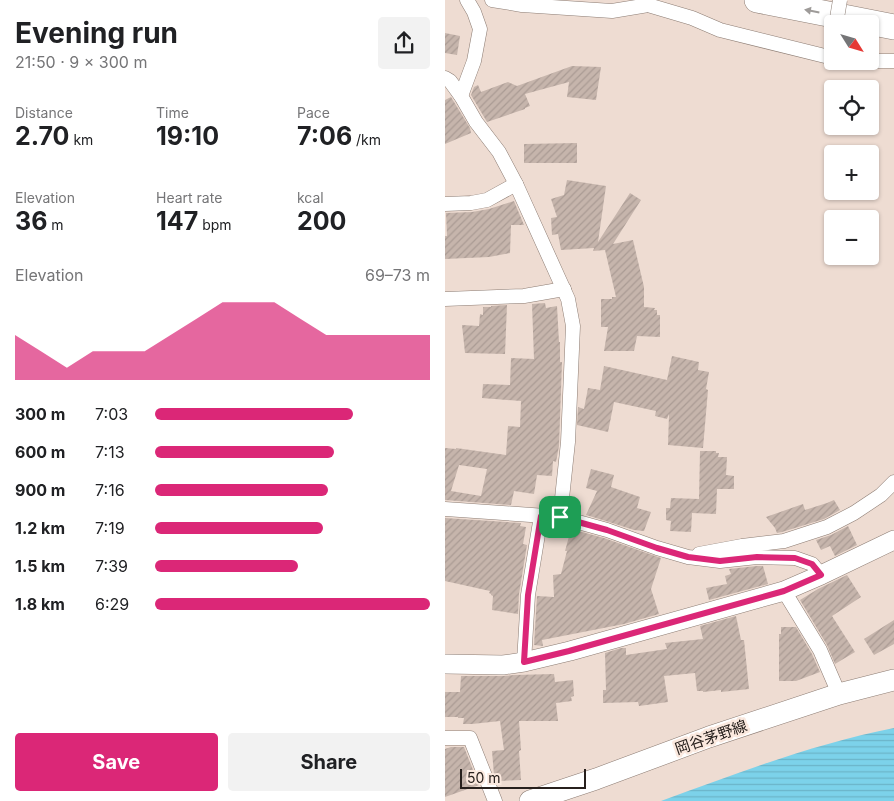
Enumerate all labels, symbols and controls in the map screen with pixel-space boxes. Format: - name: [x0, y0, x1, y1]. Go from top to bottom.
- one-way arrow: [804, 7, 819, 15]
- north arrow: [824, 15, 879, 70]
- map controls: [824, 15, 879, 265]
- text: Evening run: [15, 16, 178, 50]
- button: share: [378, 17, 430, 69]
- text: 21:50 · 9 × 300 m: [15, 52, 147, 72]
- button: locate: [824, 80, 879, 135]
- text: Distance: [15, 104, 73, 121]
- text: Time: [156, 104, 189, 121]
- text: Pace: [297, 104, 330, 121]
- text: 2.70: [15, 121, 69, 151]
- text: 19:10: [156, 121, 219, 151]
- text: 7:06: [297, 121, 352, 151]
- text: km: [69, 131, 93, 148]
- text: /km: [352, 131, 381, 148]
- button: +: [824, 145, 879, 200]
- text: Elevation: [15, 189, 75, 206]
- text: Heart rate: [156, 189, 222, 206]
- text: kcal: [297, 189, 324, 206]
- text: 36: [15, 206, 47, 236]
- text: 147: [156, 206, 198, 236]
- text: 200: [297, 206, 346, 236]
- button: −: [824, 210, 879, 265]
- text: m: [47, 216, 64, 233]
- text: bpm: [198, 216, 232, 233]
- text: Elevation: [15, 265, 84, 285]
- text: 69–73 m: [365, 265, 430, 285]
- text: 300 m: [15, 404, 65, 424]
- text: 7:03: [95, 404, 128, 424]
- text: 600 m: [15, 442, 65, 462]
- text: 7:13: [95, 442, 125, 462]
- text: 900 m: [15, 480, 65, 500]
- text: 7:16: [95, 480, 125, 500]
- pin: [539, 496, 581, 538]
- icon: arrive: [546, 503, 574, 531]
- text: 1.2 km: [15, 518, 65, 538]
- text: 7:19: [95, 518, 125, 538]
- text: 1.5 km: [15, 556, 65, 576]
- text: 7:39: [95, 556, 128, 576]
- text: 1.8 km: [15, 594, 65, 614]
- text: 6:29: [95, 594, 129, 614]
- street label: 岡谷茅野線: [672, 716, 750, 758]
- button: Save: [15, 733, 218, 791]
- button: Share: [228, 733, 430, 791]
- scale bar: [460, 766, 586, 789]
- text: 50 m: [467, 769, 501, 786]

